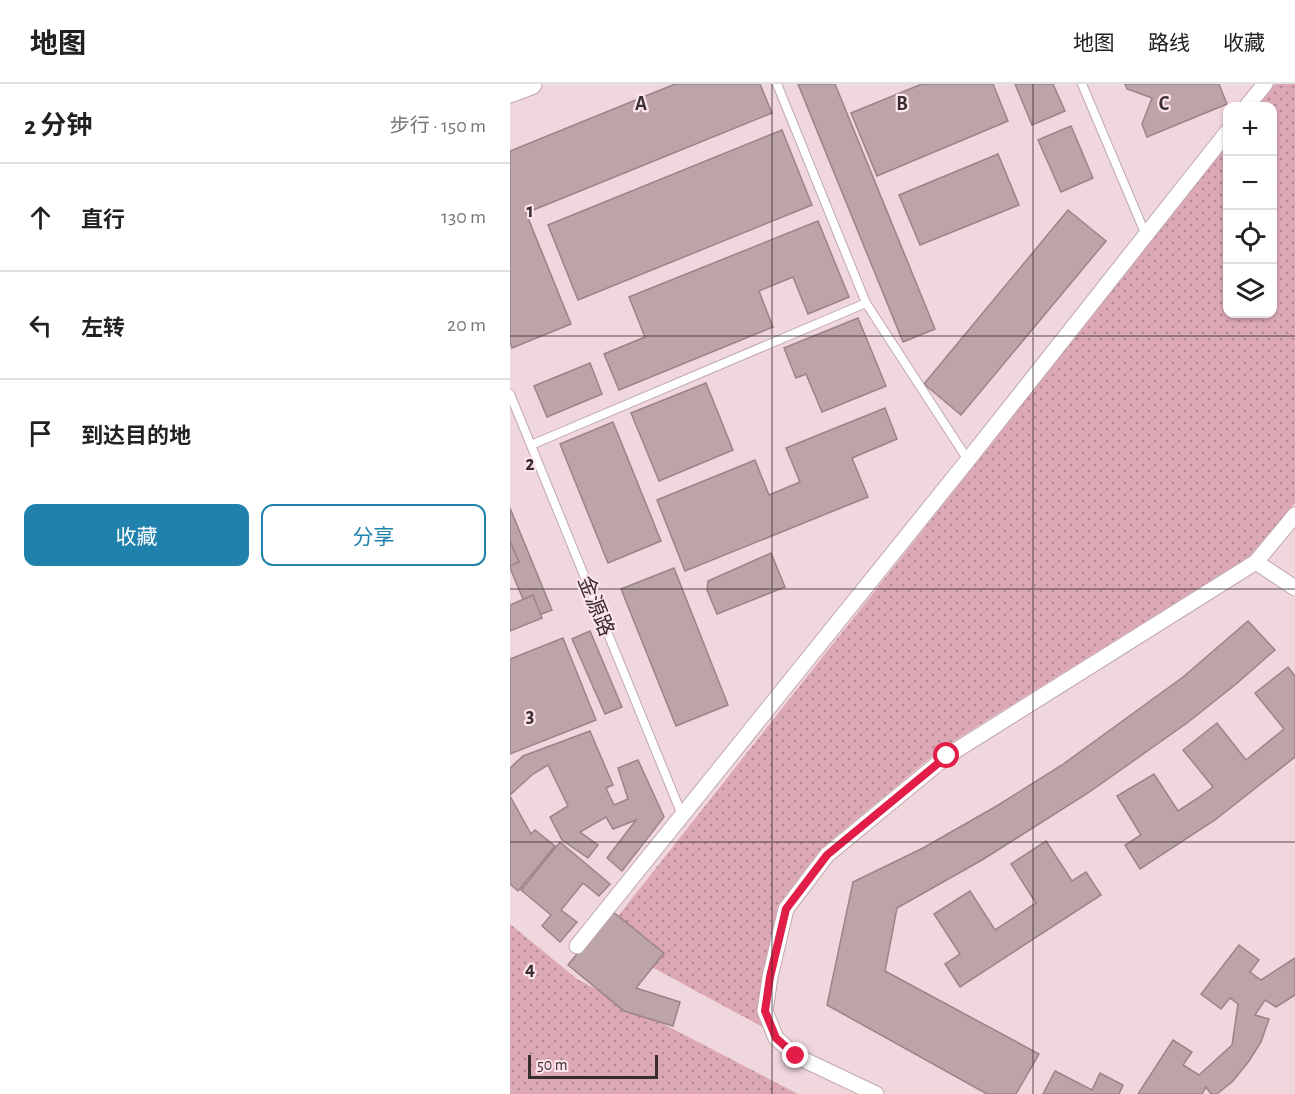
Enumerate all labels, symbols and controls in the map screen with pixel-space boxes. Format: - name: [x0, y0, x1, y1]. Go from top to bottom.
- text: 地图: [30, 31, 86, 59]
- text: 地图: [1073, 33, 1115, 54]
- text: 路线: [1148, 33, 1190, 54]
- text: 收藏: [1223, 33, 1265, 54]
- text: A: [635, 94, 647, 114]
- text: B: [896, 94, 908, 114]
- text: C: [1159, 94, 1170, 114]
- map controls: [1223, 102, 1277, 318]
- button: +: [1223, 102, 1277, 156]
- text: 2 分钟: [24, 113, 92, 139]
- text: 步行 · 150 m: [390, 116, 486, 136]
- button: −: [1223, 156, 1277, 210]
- icon: ahead: [24, 201, 57, 234]
- text: 1: [526, 201, 534, 221]
- text: 130 m: [441, 207, 486, 227]
- text: 直行: [81, 209, 125, 231]
- button: locate: [1223, 210, 1277, 264]
- button: layers: [1223, 264, 1277, 318]
- icon: left: [24, 309, 57, 342]
- text: 20 m: [447, 315, 486, 335]
- text: 左转: [81, 317, 125, 339]
- icon: arrive: [24, 417, 57, 450]
- text: 到达目的地: [81, 425, 191, 447]
- text: 2: [525, 454, 535, 474]
- button: 收藏: [24, 504, 249, 566]
- button: 分享: [261, 504, 486, 566]
- street label: 金源路: [574, 573, 618, 639]
- text: 3: [526, 706, 534, 726]
- route start: [933, 742, 959, 768]
- text: 4: [525, 959, 535, 979]
- route end: [782, 1042, 808, 1068]
- scale bar: [528, 1052, 658, 1080]
- text: 50 m: [537, 1057, 568, 1073]

